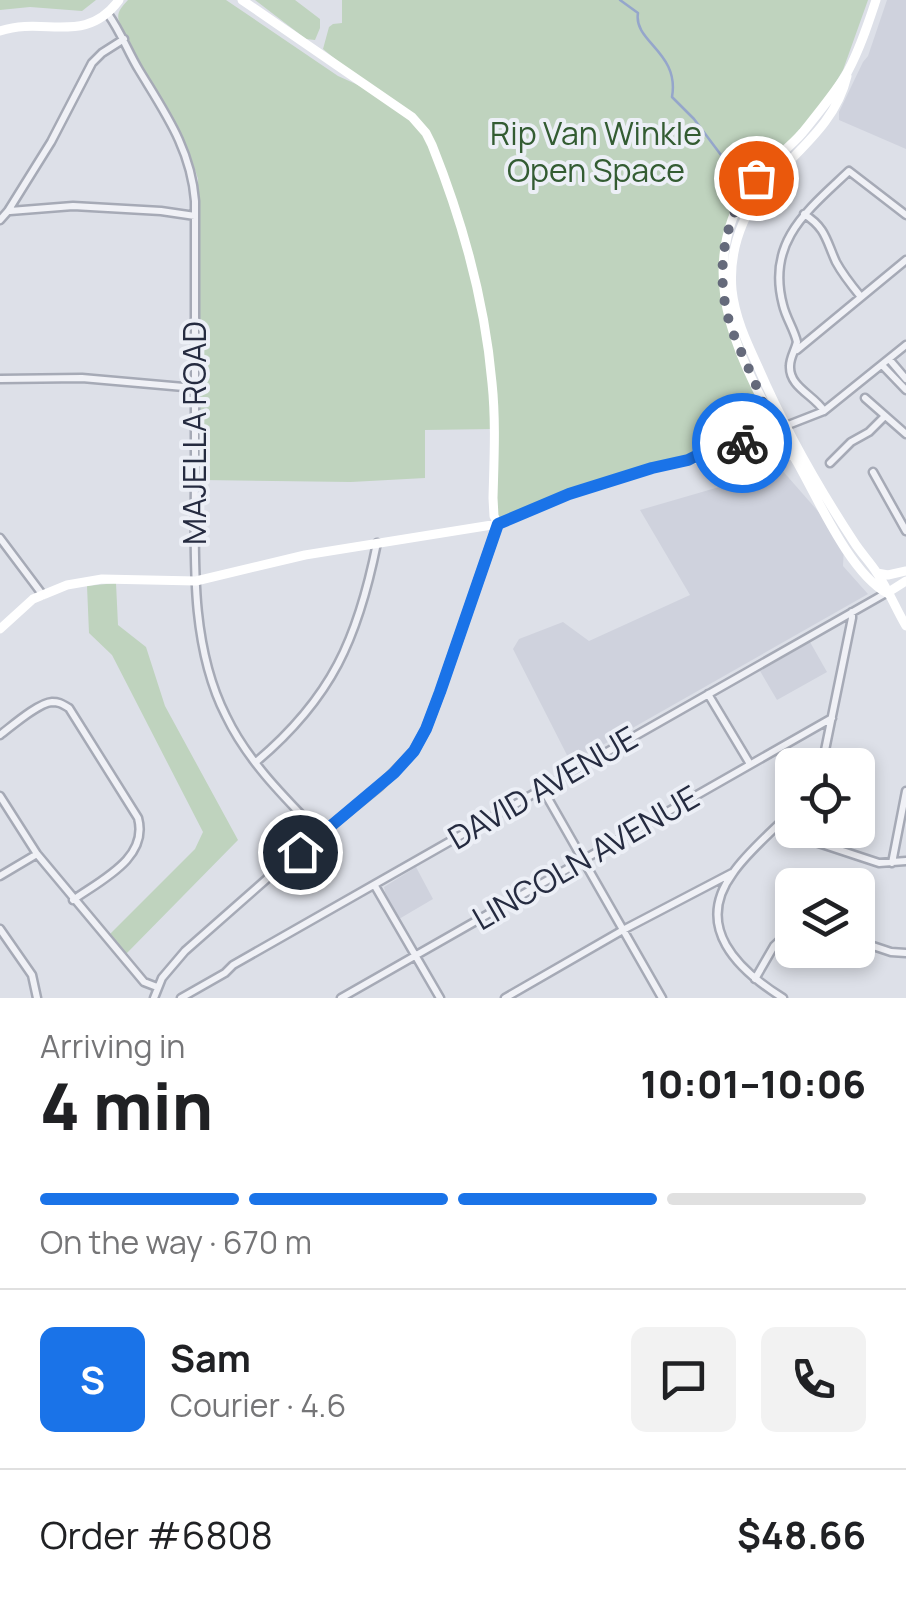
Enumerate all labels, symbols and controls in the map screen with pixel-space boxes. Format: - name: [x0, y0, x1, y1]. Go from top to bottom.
- park label: Rip Van Winkle Open Space: [490, 111, 702, 192]
- pin: [714, 136, 799, 221]
- icon: bag: [729, 151, 784, 206]
- street label: MAJELLA ROAD: [172, 321, 216, 545]
- courier: [692, 393, 792, 493]
- icon: bike: [715, 416, 770, 471]
- street label: DAVID AVENUE: [440, 715, 645, 859]
- map controls: [775, 748, 875, 968]
- button: locate: [775, 748, 875, 848]
- street label: LINCOLN AVENUE: [464, 774, 707, 940]
- pin: [258, 810, 343, 895]
- icon: home: [273, 825, 328, 880]
- button: layers: [775, 868, 875, 968]
- text: Arriving in: [40, 1024, 185, 1068]
- text: 10:01–10:06: [641, 1057, 866, 1109]
- text: 4 min: [40, 1061, 213, 1150]
- text: On the way · 670 m: [40, 1220, 312, 1264]
- button: chat: [631, 1327, 736, 1432]
- button: phone: [761, 1327, 866, 1432]
- text: Sam: [170, 1331, 251, 1383]
- text: S: [80, 1353, 105, 1405]
- text: Courier · 4.6: [170, 1383, 346, 1427]
- text: Order #6808: [40, 1508, 273, 1560]
- text: $48.66: [737, 1508, 866, 1560]

